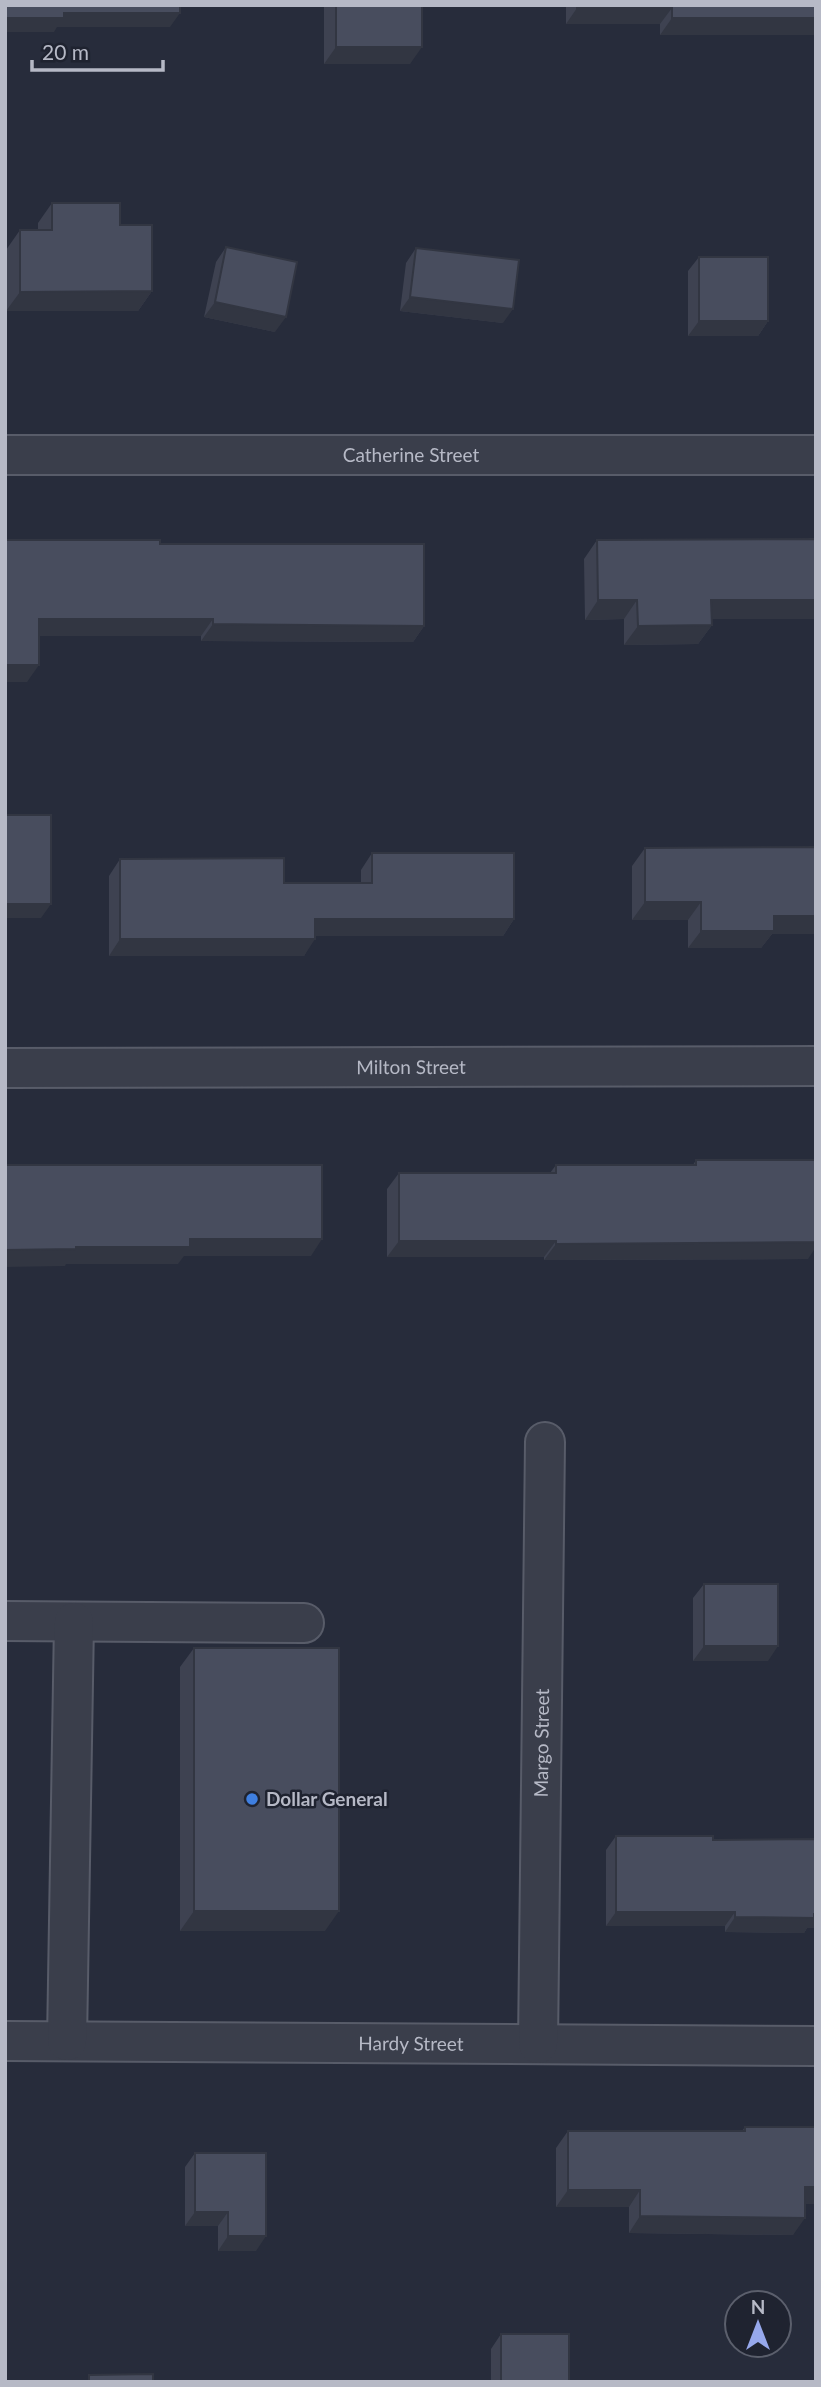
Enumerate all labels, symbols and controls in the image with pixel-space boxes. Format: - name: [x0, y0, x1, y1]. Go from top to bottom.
- scale bar: [32, 28, 163, 72]
- text: 20 m: [42, 39, 89, 64]
- street label: Catherine Street: [343, 443, 479, 466]
- street label: Milton Street: [356, 1055, 466, 1078]
- street label: Margo Street: [529, 1688, 553, 1798]
- place label: Dollar General: [266, 1787, 388, 1810]
- marker: Dollar General: [244, 1791, 260, 1807]
- street label: Hardy Street: [358, 2031, 464, 2055]
- north arrow: [723, 2289, 793, 2359]
- text: N: [751, 2295, 765, 2318]

